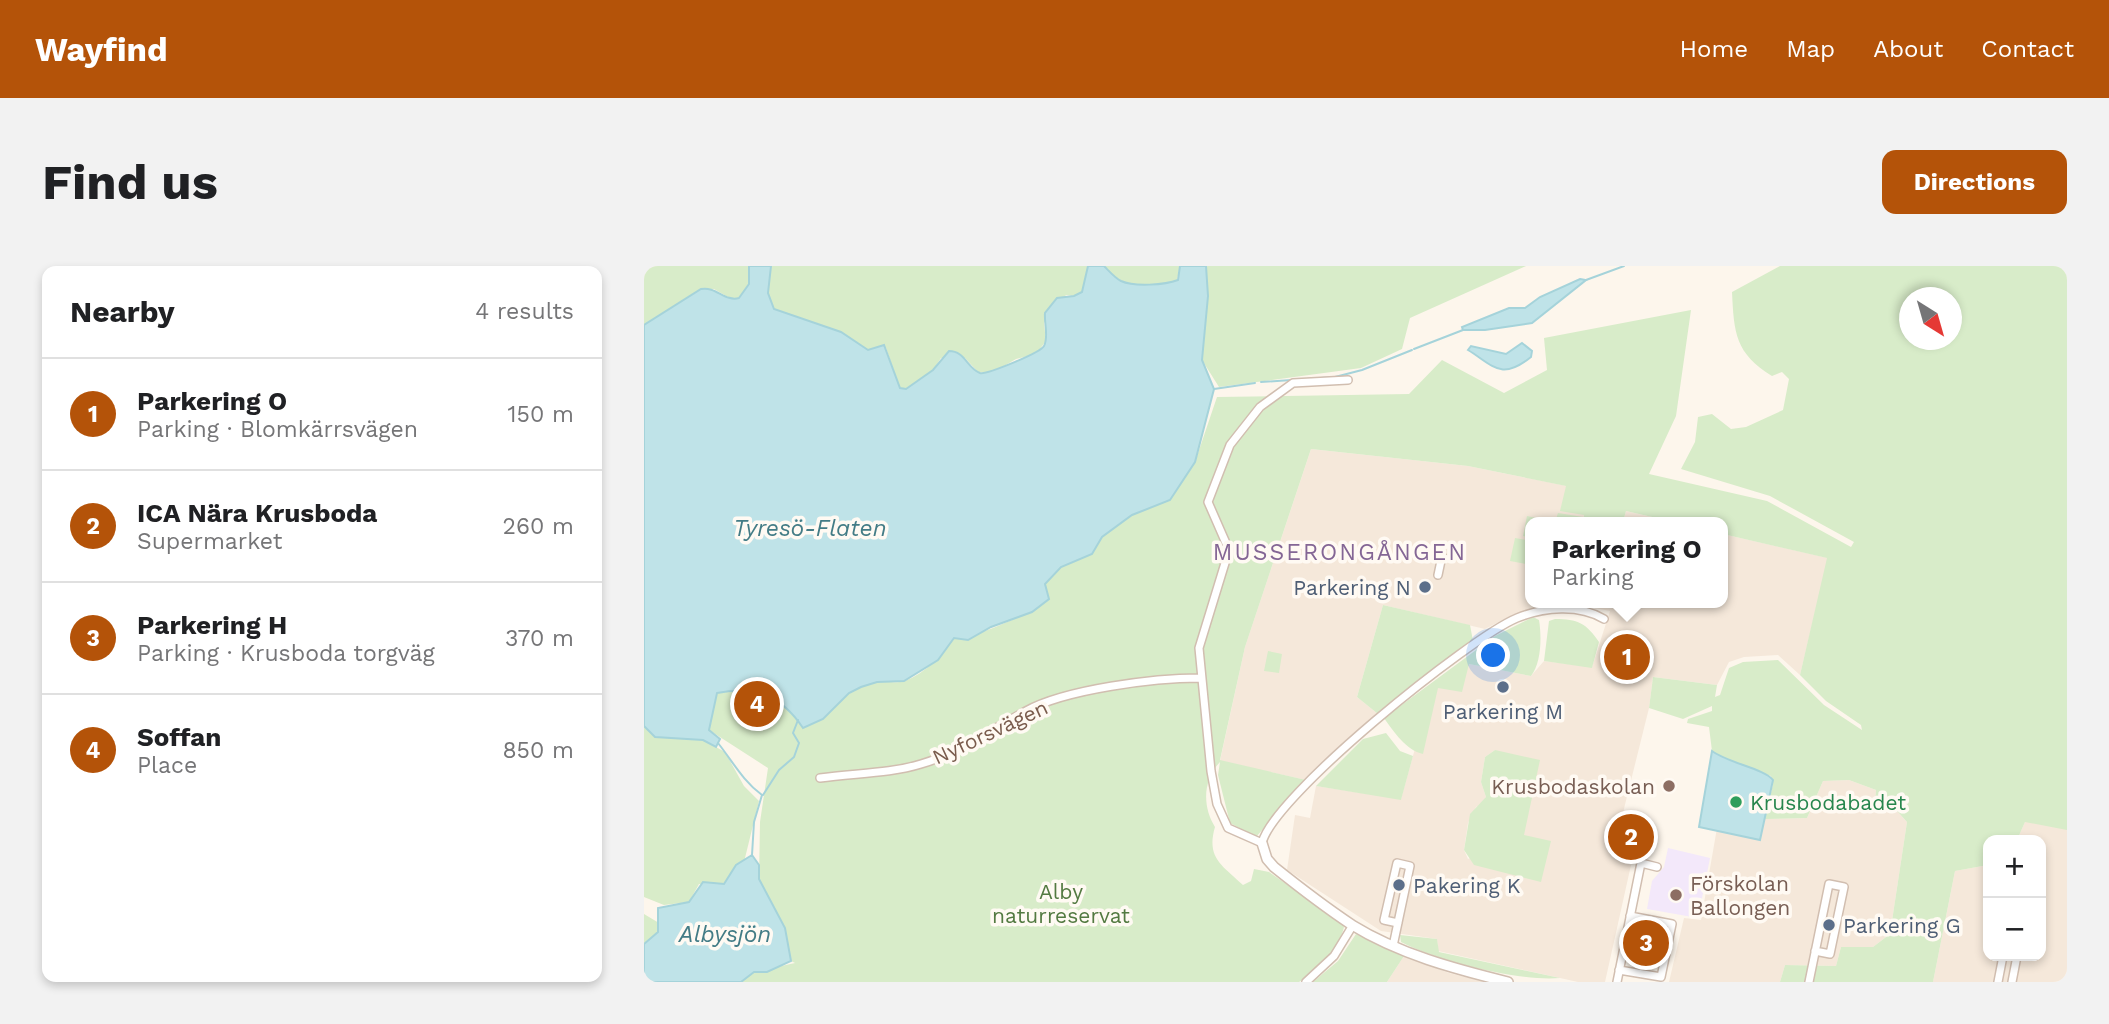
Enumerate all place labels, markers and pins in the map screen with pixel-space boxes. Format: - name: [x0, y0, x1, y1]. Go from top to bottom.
- place label: Parkering N: [1293, 575, 1411, 600]
- marker: Parkering N: [1417, 579, 1433, 595]
- pin: 1: [1604, 631, 1650, 683]
- pin: 4: [734, 678, 780, 730]
- marker: Parkering M: [1495, 679, 1511, 695]
- place label: Parkering M: [1443, 699, 1563, 724]
- place label: Krusbodaskolan: [1491, 774, 1655, 799]
- marker: Krusbodaskolan: [1661, 778, 1677, 794]
- place label: Krusbodabadet: [1750, 790, 1906, 815]
- marker: Krusbodabadet: [1728, 794, 1744, 810]
- pin: 2: [1608, 811, 1654, 863]
- place label: Förskolan Ballongen: [1690, 871, 1790, 920]
- place label: Pakering K: [1413, 873, 1521, 898]
- marker: Pakering K: [1391, 877, 1407, 893]
- marker: Förskolan Ballongen: [1668, 887, 1684, 903]
- place label: Parkering G: [1843, 913, 1961, 938]
- pin: 3: [1623, 917, 1669, 969]
- marker: Parkering G: [1821, 917, 1837, 933]

